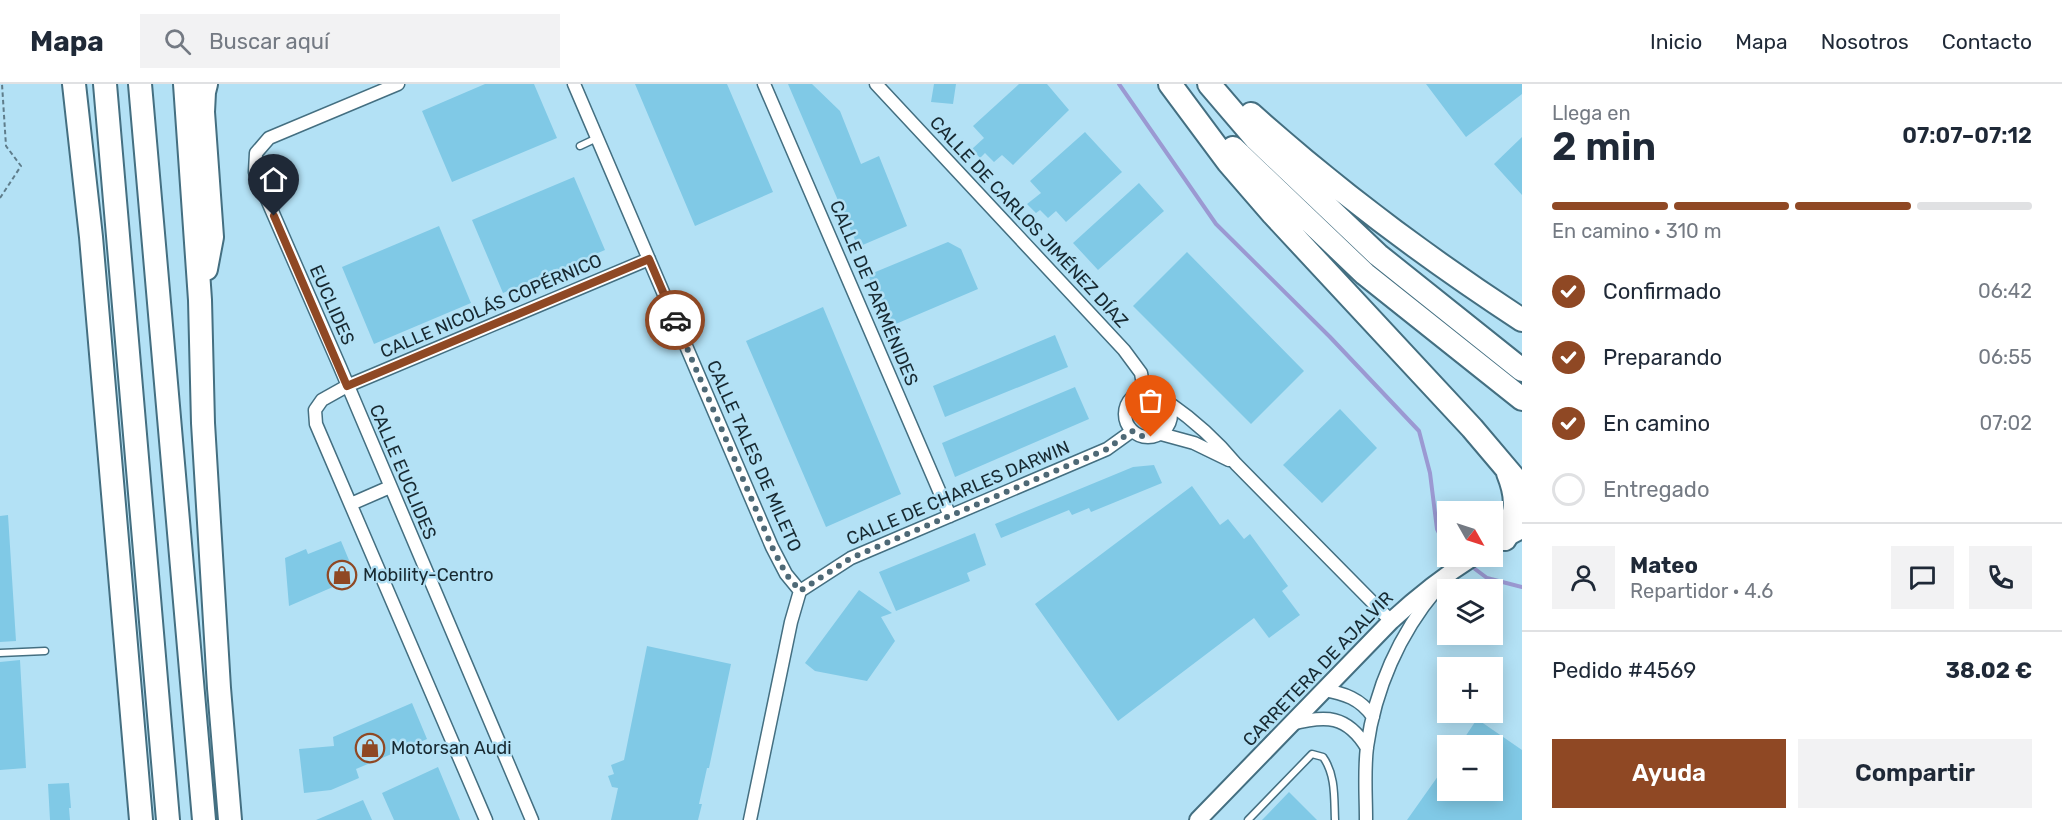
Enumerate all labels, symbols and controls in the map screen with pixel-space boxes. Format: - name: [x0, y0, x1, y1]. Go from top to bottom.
- search box: [140, 14, 560, 68]
- text: Mapa: [30, 25, 104, 58]
- icon: search: [161, 25, 194, 58]
- text: Buscar aquí: [209, 28, 329, 55]
- text: Inicio: [1650, 29, 1702, 54]
- text: Mapa: [1735, 29, 1788, 54]
- text: Nosotros: [1821, 29, 1909, 54]
- text: Contacto: [1942, 29, 2032, 54]
- text: Llega en: [1552, 101, 1631, 125]
- street label: CALLE DE CARLOS JIMÉNEZ DÍAZ: [925, 112, 1133, 332]
- text: 07:07–07:12: [1902, 122, 2032, 149]
- text: 2 min: [1552, 124, 1656, 170]
- pin: [248, 154, 299, 216]
- icon: home: [257, 163, 290, 196]
- street label: CALLE DE PARMÉNIDES: [825, 197, 923, 389]
- text: En camino · 310 m: [1552, 219, 1721, 243]
- street label: CALLE NICOLÁS COPÉRNICO: [377, 249, 605, 363]
- street label: EUCLIDES: [305, 262, 359, 348]
- icon: check: [1552, 275, 1585, 308]
- text: Confirmado: [1603, 278, 1721, 305]
- text: 06:42: [1978, 279, 2032, 303]
- courier: [645, 290, 705, 350]
- icon: car: [659, 304, 692, 337]
- icon: check: [1552, 341, 1585, 374]
- text: Preparando: [1603, 344, 1722, 371]
- text: 06:55: [1978, 345, 2032, 369]
- street label: CALLE TALES DE MILETO: [702, 357, 806, 555]
- pin: [1125, 375, 1176, 437]
- icon: bag: [1134, 384, 1167, 417]
- street label: CALLE EUCLIDES: [365, 401, 441, 543]
- icon: check: [1552, 407, 1585, 440]
- text: En camino: [1603, 410, 1710, 437]
- text: 07:02: [1979, 411, 2032, 435]
- street label: CALLE DE CHARLES DARWIN: [843, 436, 1073, 550]
- text: Entregado: [1603, 476, 1710, 503]
- north arrow: [1437, 501, 1503, 567]
- map controls: [1437, 501, 1503, 801]
- button: person: [1552, 546, 1615, 609]
- button: chat: [1891, 546, 1954, 609]
- button: phone: [1969, 546, 2032, 609]
- text: Mateo: [1630, 552, 1698, 579]
- shop icon: Mobility-Centro: [326, 559, 358, 591]
- place label: Mobility-Centro: [363, 564, 494, 586]
- button: layers: [1437, 579, 1503, 645]
- text: Repartidor · 4.6: [1630, 579, 1773, 603]
- street label: CARRETERA DE AJALVIR: [1238, 587, 1398, 751]
- button: +: [1437, 657, 1503, 723]
- text: Pedido #4569: [1552, 657, 1696, 684]
- text: 38.02 €: [1945, 657, 2032, 684]
- shop icon: Motorsan Audi: [354, 732, 386, 764]
- button: −: [1437, 735, 1503, 801]
- place label: Motorsan Audi: [391, 737, 512, 759]
- button: Ayuda: [1552, 739, 1786, 808]
- button: Compartir: [1798, 739, 2032, 808]

